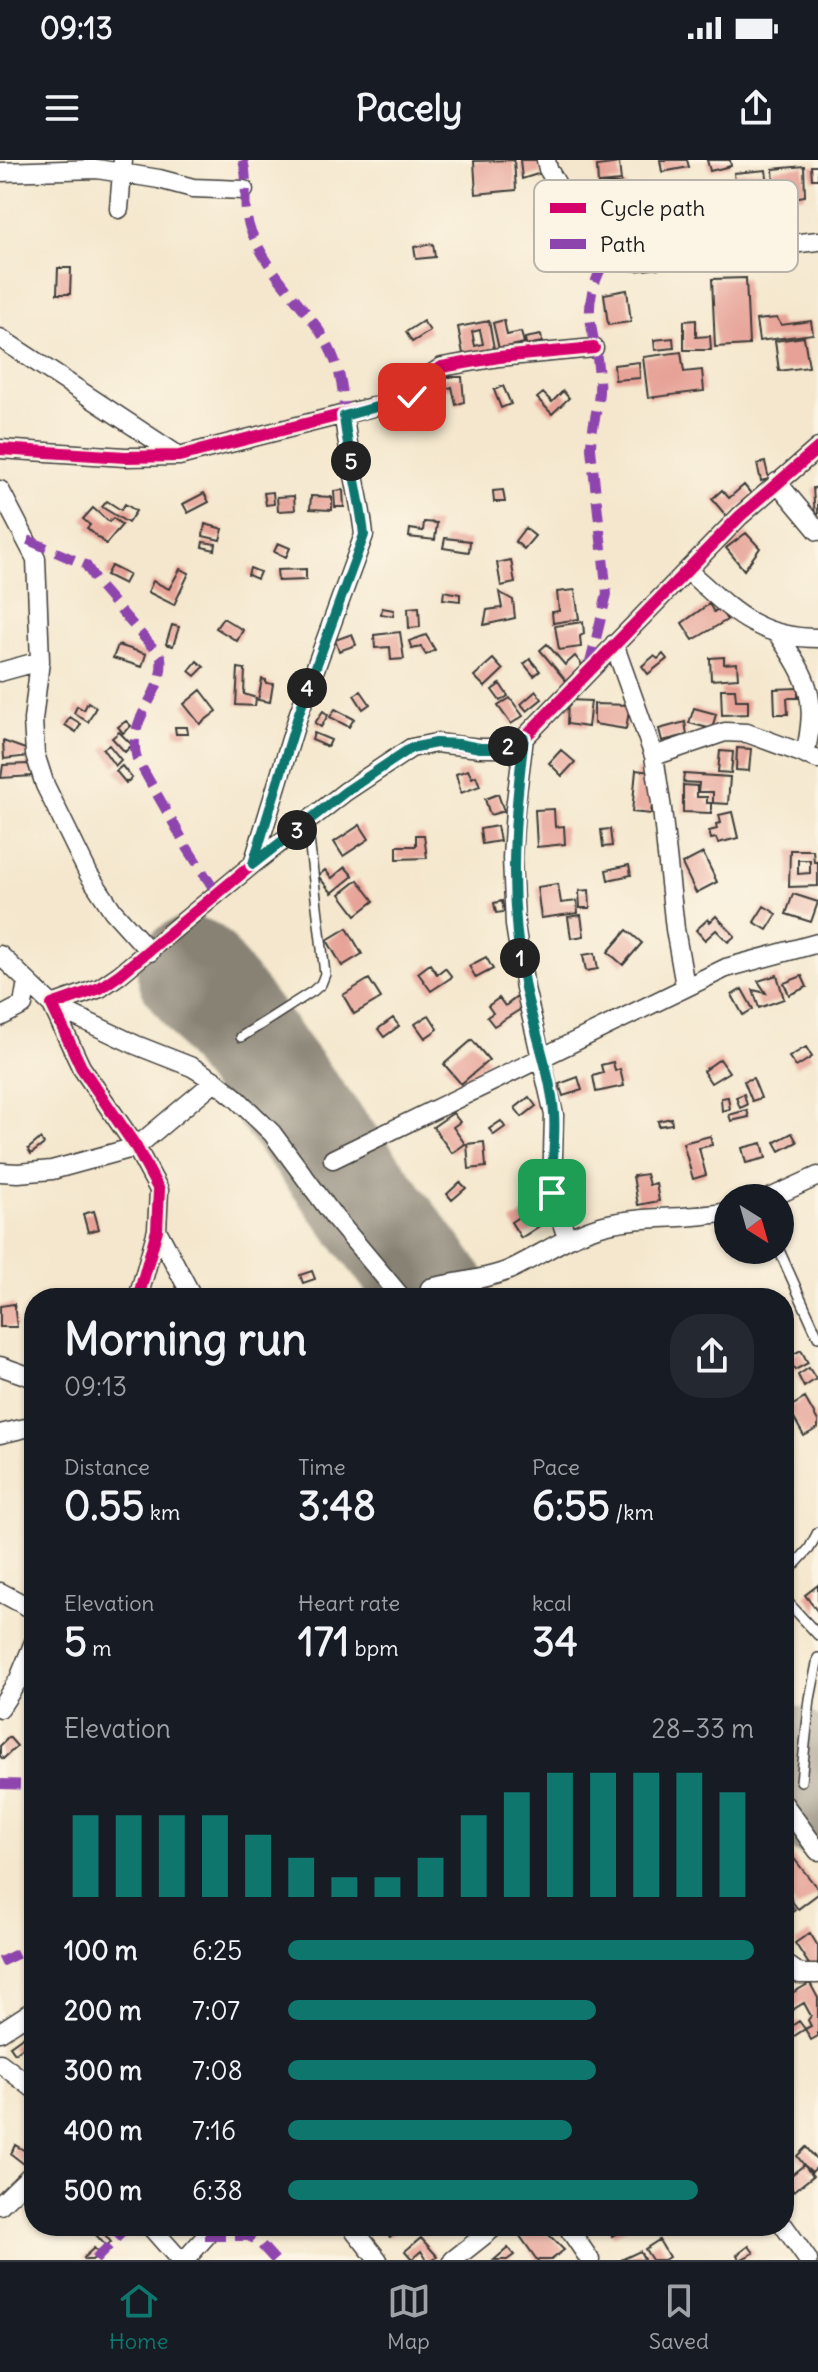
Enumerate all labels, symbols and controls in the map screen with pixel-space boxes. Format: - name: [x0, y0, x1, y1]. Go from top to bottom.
- text: 09:13: [40, 9, 113, 47]
- icon: menu: [40, 86, 84, 130]
- text: Pacely: [356, 86, 462, 131]
- icon: share: [734, 86, 778, 130]
- legend: [534, 180, 798, 272]
- text: Cycle path: [600, 194, 705, 222]
- text: Path: [600, 230, 645, 258]
- pin: [378, 363, 446, 431]
- icon: check: [390, 375, 434, 419]
- pin: 5: [331, 441, 371, 481]
- text: 5: [345, 447, 357, 475]
- pin: 4: [287, 668, 327, 708]
- text: 4: [301, 674, 313, 702]
- pin: 2: [488, 726, 528, 766]
- text: 2: [502, 732, 514, 760]
- pin: 3: [277, 810, 317, 850]
- text: 3: [291, 816, 303, 844]
- pin: 1: [500, 938, 540, 978]
- text: 1: [516, 944, 524, 972]
- pin: [518, 1159, 586, 1227]
- icon: arrive: [530, 1171, 574, 1215]
- north arrow: [714, 1184, 794, 1264]
- map controls: [714, 1184, 794, 1264]
- text: Morning run: [64, 1312, 307, 1367]
- button: share: [670, 1314, 754, 1398]
- text: 09:13: [64, 1370, 127, 1403]
- text: Distance: [64, 1453, 150, 1481]
- text: Time: [298, 1453, 346, 1481]
- text: Pace: [532, 1453, 580, 1481]
- text: 0.55: [64, 1481, 145, 1531]
- text: 3:48: [298, 1481, 376, 1531]
- text: 6:55: [532, 1481, 610, 1531]
- text: km: [145, 1498, 180, 1526]
- text: /km: [610, 1498, 654, 1526]
- text: Elevation: [64, 1589, 154, 1617]
- text: Heart rate: [298, 1589, 400, 1617]
- text: kcal: [532, 1589, 572, 1617]
- text: 5: [64, 1617, 87, 1667]
- text: 171: [298, 1617, 349, 1667]
- text: 34: [532, 1617, 578, 1667]
- text: m: [87, 1634, 112, 1662]
- text: bpm: [349, 1634, 399, 1662]
- text: Elevation: [64, 1712, 171, 1745]
- text: 28–33 m: [651, 1712, 754, 1745]
- text: 100 m: [64, 1934, 138, 1967]
- text: 6:25: [192, 1934, 242, 1967]
- text: 200 m: [64, 1994, 141, 2027]
- text: 7:07: [192, 1994, 240, 2027]
- text: 300 m: [64, 2054, 142, 2087]
- text: 7:08: [192, 2054, 243, 2087]
- text: 400 m: [64, 2114, 142, 2147]
- text: 7:16: [192, 2114, 236, 2147]
- text: 500 m: [64, 2174, 142, 2207]
- text: 6:38: [192, 2174, 243, 2207]
- tab: Home: [109, 2279, 168, 2355]
- tab: Map: [387, 2279, 431, 2355]
- tab: Saved: [649, 2279, 709, 2355]

